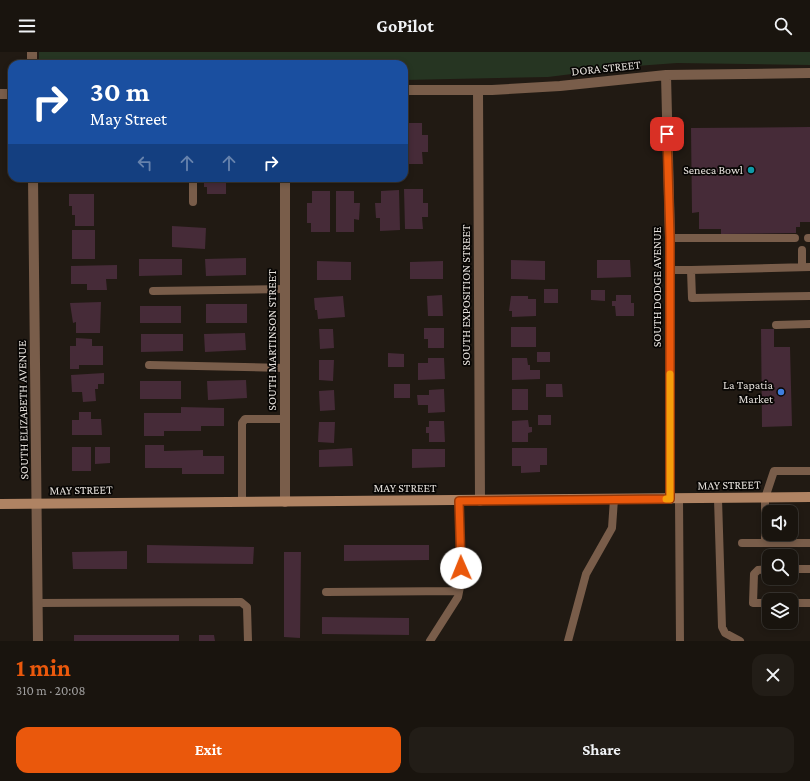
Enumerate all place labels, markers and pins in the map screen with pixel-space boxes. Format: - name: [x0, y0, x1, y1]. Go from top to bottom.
- pin: [650, 117, 684, 151]
- place label: Seneca Bowl: [683, 163, 743, 177]
- marker: Seneca Bowl: [746, 165, 756, 175]
- place label: La Tapatia Market: [723, 378, 774, 406]
- marker: La Tapatia Market: [776, 387, 786, 397]

